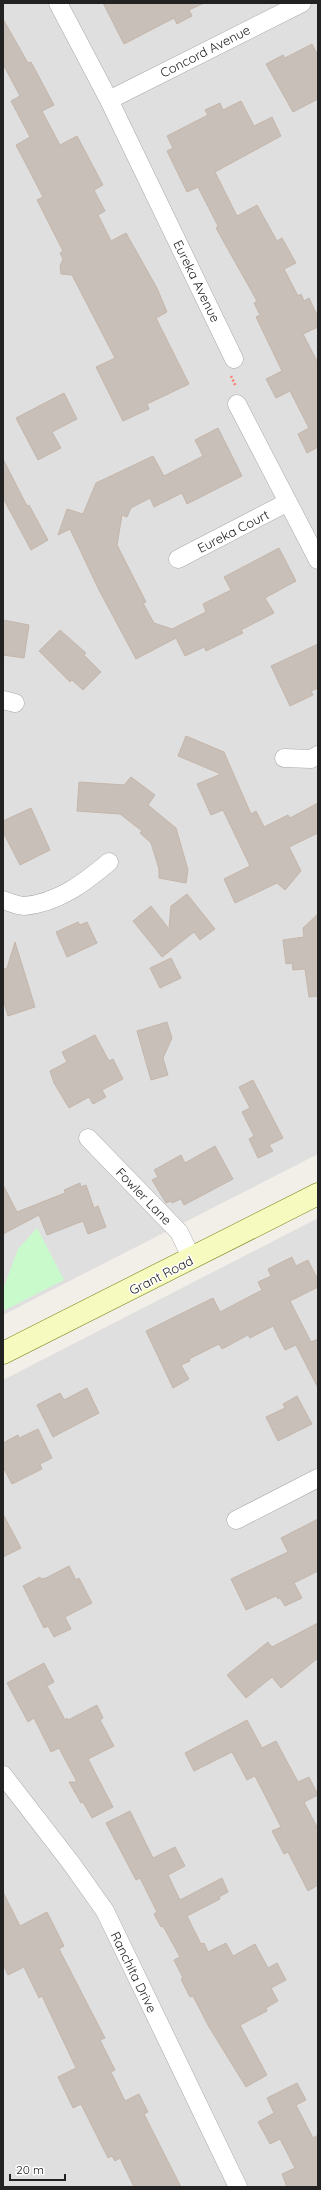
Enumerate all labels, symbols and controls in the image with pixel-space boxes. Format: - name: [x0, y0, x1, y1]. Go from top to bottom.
- street label: Concord Avenue: [157, 21, 253, 81]
- street label: Eureka Avenue: [170, 237, 224, 325]
- street label: Eureka Court: [195, 506, 271, 556]
- street label: Fowler Lane: [113, 1164, 175, 1228]
- street label: Grant Road: [126, 1252, 196, 1298]
- street label: Ranchita Drive: [107, 1929, 161, 2015]
- scale bar: [10, 2156, 65, 2182]
- text: 20 m: [16, 2162, 44, 2177]

